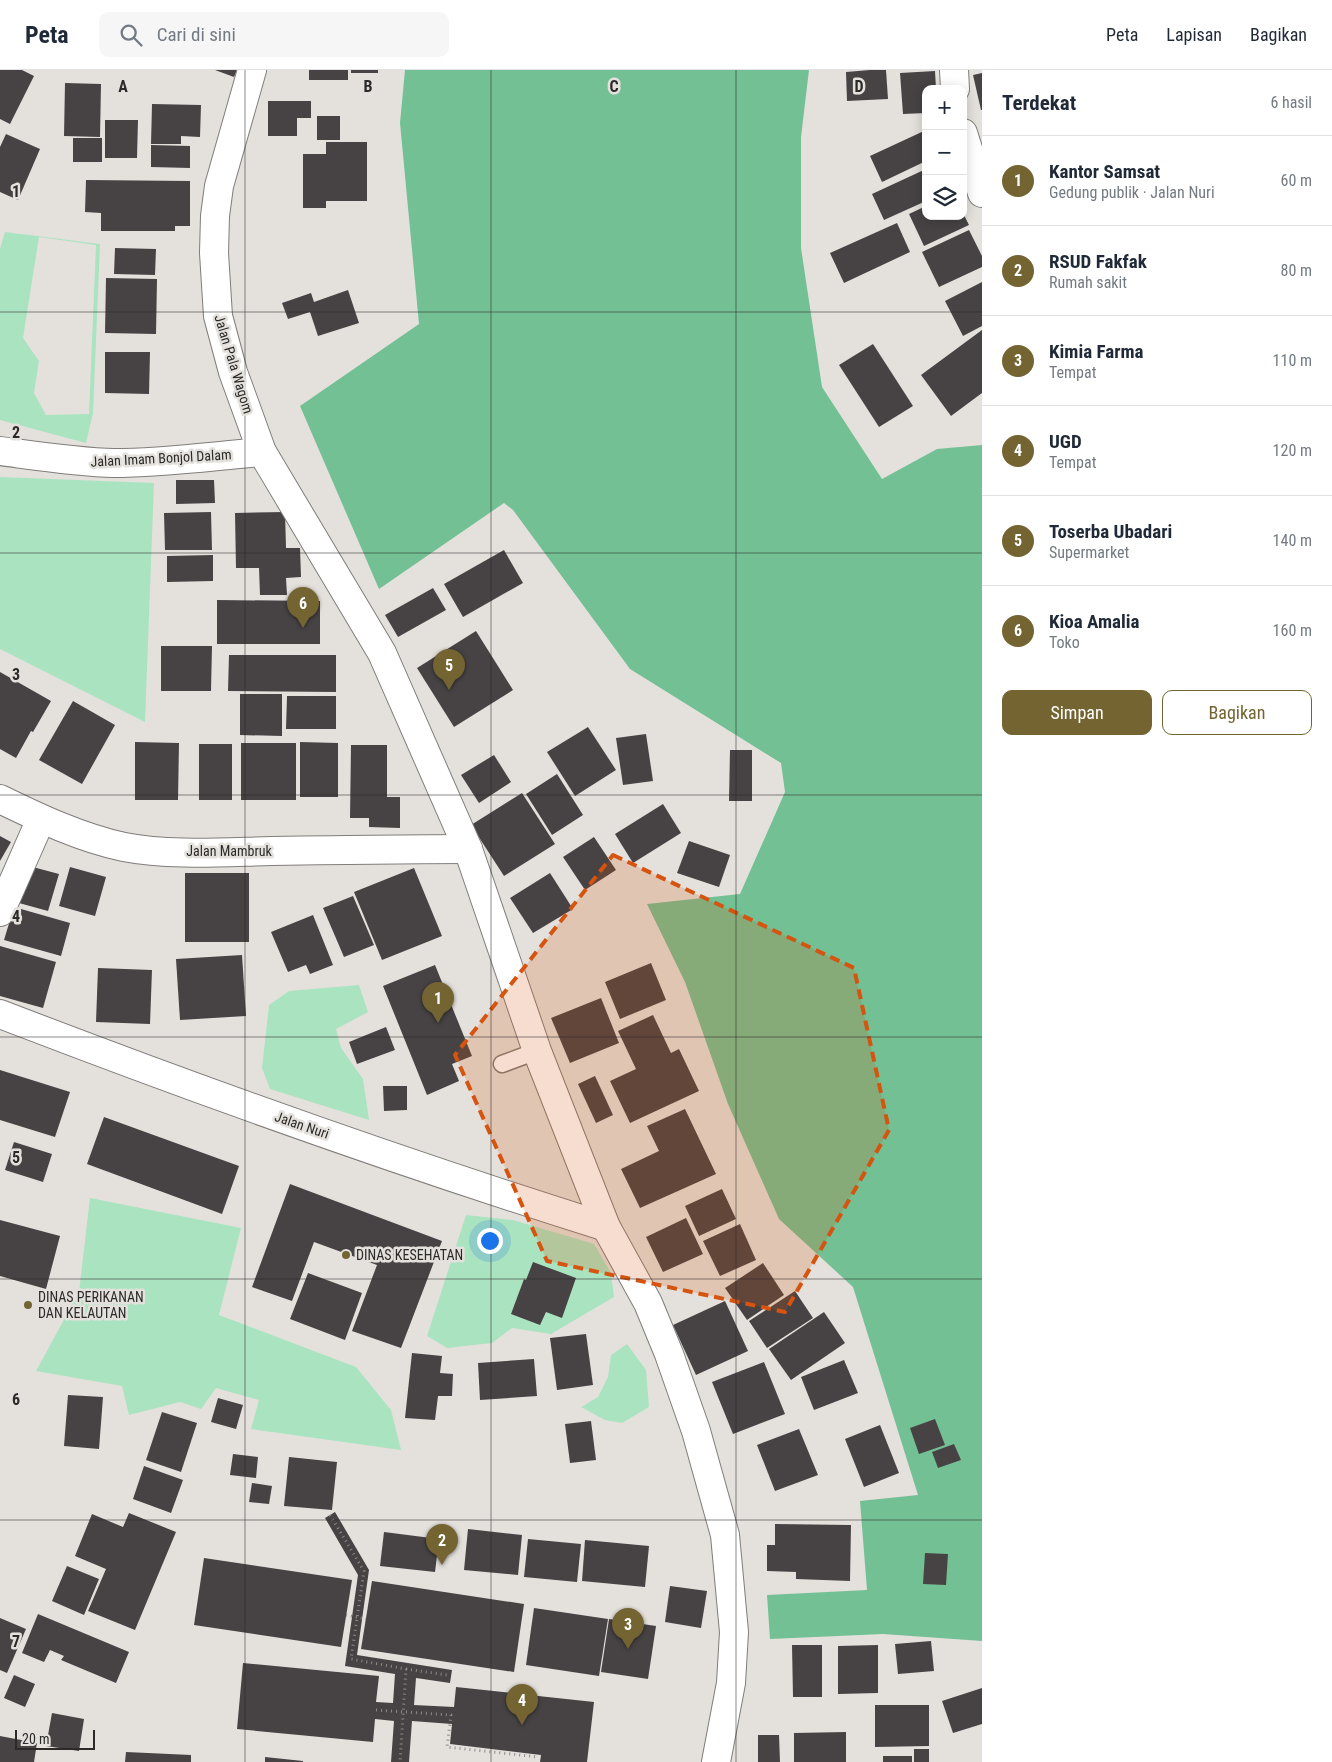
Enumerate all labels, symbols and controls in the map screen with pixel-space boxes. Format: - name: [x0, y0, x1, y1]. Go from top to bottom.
- search box: [99, 12, 449, 57]
- text: Peta: [25, 21, 69, 49]
- icon: search: [117, 21, 145, 49]
- text: Cari di sini: [157, 23, 236, 46]
- text: Peta: [1106, 24, 1138, 45]
- text: Lapisan: [1166, 24, 1222, 45]
- text: Bagikan: [1250, 24, 1307, 45]
- text: A: [118, 77, 128, 96]
- text: B: [364, 77, 373, 96]
- text: C: [609, 77, 619, 96]
- text: D: [854, 77, 864, 96]
- map controls: [922, 85, 967, 220]
- button: +: [922, 85, 967, 130]
- text: Terdekat: [1002, 91, 1076, 115]
- text: 6 hasil: [1270, 93, 1312, 112]
- button: −: [922, 130, 967, 175]
- text: Kantor Samsat: [1049, 160, 1160, 183]
- text: 1: [1014, 171, 1022, 190]
- text: 60 m: [1280, 171, 1312, 190]
- button: layers: [922, 175, 967, 220]
- text: 1: [12, 182, 20, 201]
- text: Gedung publik · Jalan Nuri: [1049, 183, 1215, 202]
- text: RSUD Fakfak: [1049, 250, 1147, 273]
- text: 2: [1014, 261, 1022, 280]
- text: 80 m: [1280, 261, 1312, 280]
- text: Rumah sakit: [1049, 273, 1127, 292]
- street label: Jalan Pala Wagom: [211, 313, 257, 415]
- text: Kimia Farma: [1049, 340, 1144, 363]
- text: 3: [1014, 351, 1022, 370]
- text: 110 m: [1273, 351, 1312, 370]
- text: Tempat: [1049, 363, 1096, 382]
- text: 2: [12, 423, 20, 442]
- text: UGD: [1049, 430, 1082, 453]
- text: 4: [1014, 441, 1022, 460]
- text: 120 m: [1273, 441, 1312, 460]
- street label: Jalan Imam Bonjol Dalam: [90, 446, 232, 470]
- text: Tempat: [1049, 453, 1096, 472]
- text: Toserba Ubadari: [1049, 520, 1172, 543]
- text: 5: [1014, 531, 1022, 550]
- text: 140 m: [1273, 531, 1312, 550]
- text: Supermarket: [1049, 543, 1129, 562]
- pin: 6: [287, 587, 319, 628]
- text: Kioa Amalia: [1049, 610, 1140, 633]
- text: 6: [1014, 621, 1022, 640]
- text: 160 m: [1273, 621, 1312, 640]
- text: Toko: [1049, 633, 1080, 652]
- pin: 5: [433, 649, 465, 690]
- text: 3: [12, 665, 20, 684]
- button: Simpan: [1002, 690, 1152, 735]
- button: Bagikan: [1162, 690, 1312, 735]
- street label: Jalan Mambruk: [186, 843, 272, 859]
- text: 4: [12, 907, 20, 926]
- pin: 1: [422, 982, 454, 1023]
- street label: Jalan Nuri: [273, 1108, 331, 1142]
- text: 5: [12, 1148, 20, 1167]
- your location: [477, 1228, 503, 1254]
- place label: DINAS KESEHATAN: [356, 1247, 463, 1263]
- marker: DINAS KESEHATAN: [340, 1249, 352, 1261]
- place label: DINAS PERIKANAN DAN KELAUTAN: [38, 1289, 144, 1321]
- marker: DINAS PERIKANAN DAN KELAUTAN: [22, 1299, 34, 1311]
- text: 6: [12, 1390, 20, 1409]
- pin: 2: [426, 1524, 458, 1565]
- pin: 3: [612, 1608, 644, 1649]
- text: 7: [12, 1632, 20, 1651]
- pin: 4: [506, 1684, 538, 1725]
- scale bar: [15, 1727, 95, 1750]
- text: 20 m: [22, 1731, 50, 1747]

